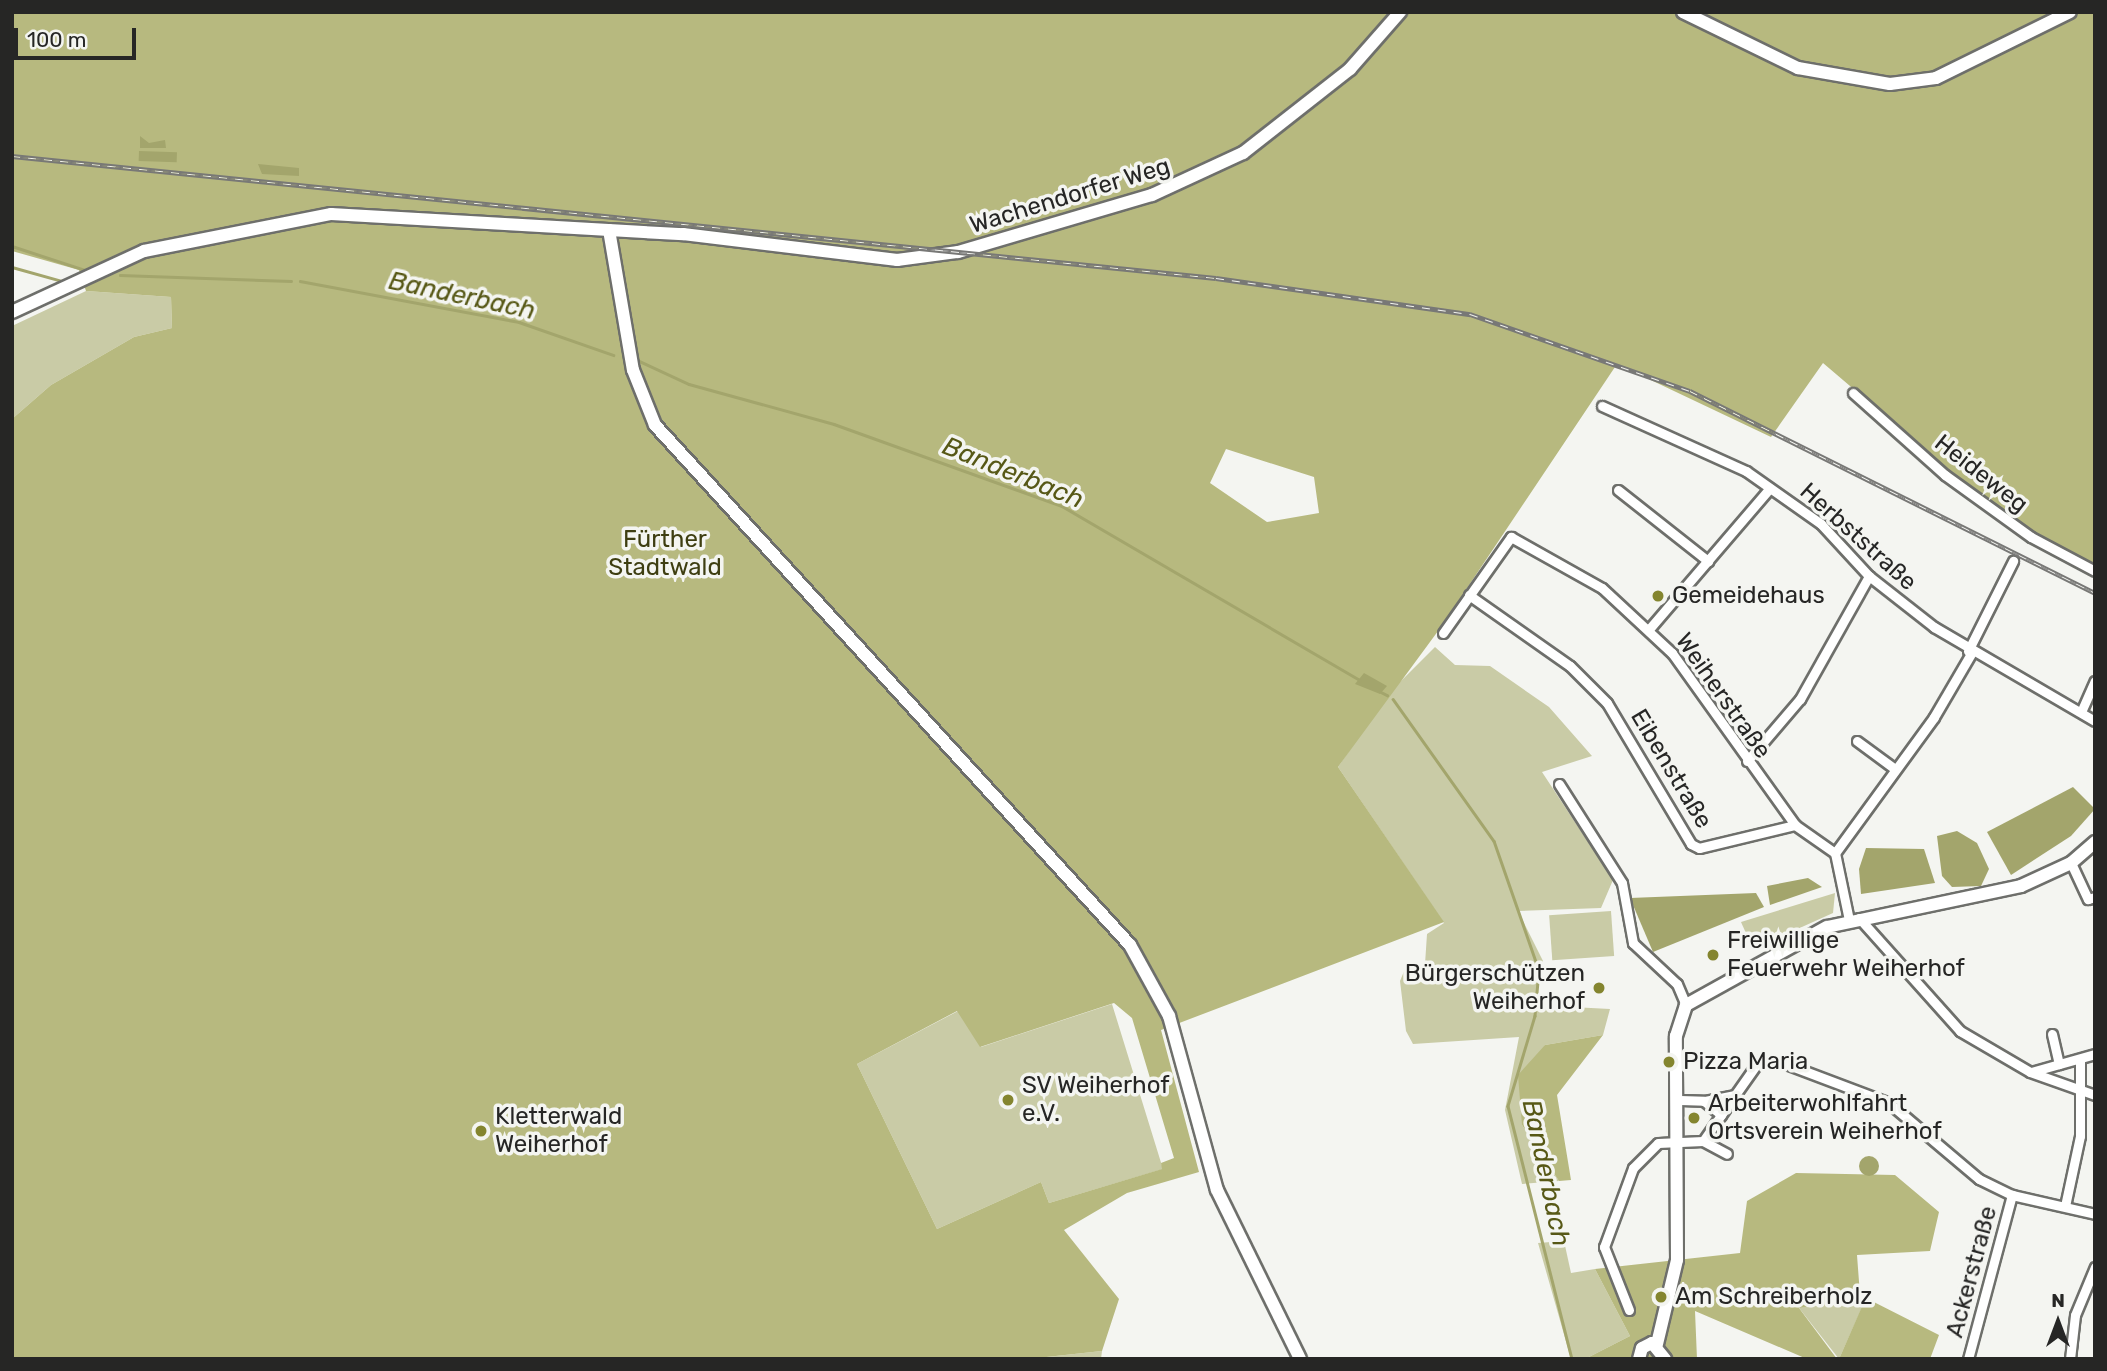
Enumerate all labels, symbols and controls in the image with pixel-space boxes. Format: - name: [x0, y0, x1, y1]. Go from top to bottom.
- scale bar: [18, 14, 140, 58]
- text: 100 m: [27, 27, 86, 52]
- street label: Wachendorfer Weg: [966, 152, 1174, 240]
- water label: Banderbach: [386, 265, 538, 327]
- street label: Heideweg: [1929, 429, 2033, 519]
- water label: Banderbach: [938, 431, 1088, 515]
- street label: Herbststraße: [1794, 477, 1922, 597]
- park label: Fürther Stadtwald: [608, 526, 722, 582]
- place label: Gemeidehaus: [1672, 582, 1825, 610]
- marker: Gemeidehaus: [1650, 588, 1666, 604]
- street label: Weiherstraße: [1669, 628, 1777, 764]
- street label: Eibenstraße: [1624, 704, 1718, 834]
- place label: Freiwillige Feuerwehr Weiherhof: [1727, 927, 1966, 983]
- marker: Freiwillige Feuerwehr Weiherhof: [1705, 947, 1721, 963]
- place label: Bürgerschützen Weiherhof: [1405, 960, 1585, 1016]
- marker: Bürgerschützen Weiherhof: [1591, 980, 1607, 996]
- place label: Pizza Maria: [1683, 1048, 1808, 1076]
- marker: Pizza Maria: [1661, 1054, 1677, 1070]
- place label: SV Weiherhof e.V.: [1022, 1072, 1171, 1128]
- place label: Arbeiterwohlfahrt Ortsverein Weiherhof: [1708, 1090, 1942, 1146]
- marker: SV Weiherhof e.V.: [1000, 1092, 1016, 1108]
- water label: Banderbach: [1515, 1097, 1577, 1249]
- place label: Kletterwald Weiherhof: [495, 1103, 622, 1159]
- marker: Arbeiterwohlfahrt Ortsverein Weiherhof: [1686, 1110, 1702, 1126]
- marker: Kletterwald Weiherhof: [473, 1123, 489, 1139]
- street label: Ackerstraße: [1941, 1203, 2003, 1341]
- place label: Am Schreiberholz: [1675, 1283, 1873, 1311]
- north arrow: [2023, 1287, 2093, 1357]
- marker: Am Schreiberholz: [1653, 1289, 1669, 1305]
- text: N: [2051, 1289, 2065, 1312]

